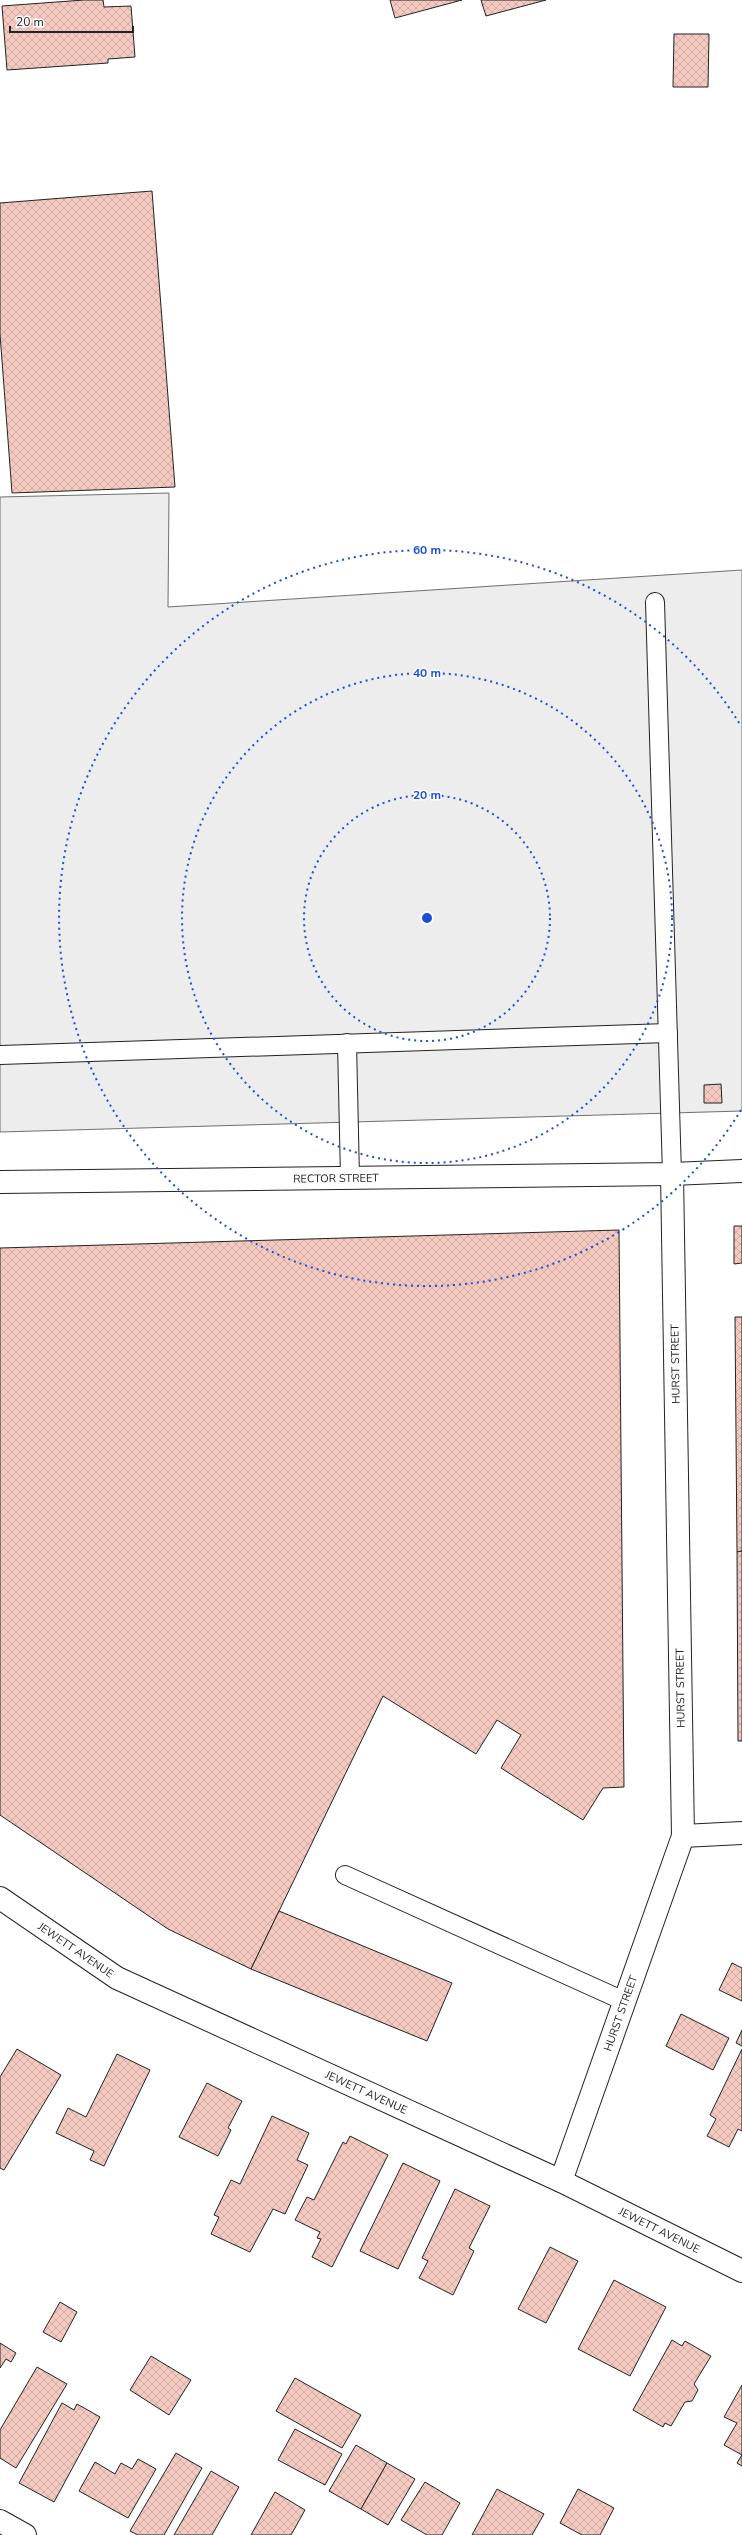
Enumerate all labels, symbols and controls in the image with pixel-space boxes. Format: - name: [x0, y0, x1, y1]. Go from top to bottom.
- scale bar: [10, 8, 133, 34]
- text: 20 m: [16, 14, 44, 30]
- text: 60 m: [413, 542, 441, 558]
- text: 40 m: [413, 665, 441, 681]
- text: 20 m: [413, 787, 441, 803]
- centre of rings: [420, 911, 434, 925]
- street label: RECTOR STREET: [293, 1170, 379, 1187]
- street label: HURST STREET: [667, 1324, 684, 1404]
- street label: HURST STREET: [672, 1648, 689, 1728]
- street label: JEWETT AVENUE: [34, 1919, 116, 1982]
- street label: HURST STREET: [600, 1973, 641, 2053]
- street label: JEWETT AVENUE: [322, 2067, 410, 2118]
- street label: JEWETT AVENUE: [615, 2204, 702, 2257]

